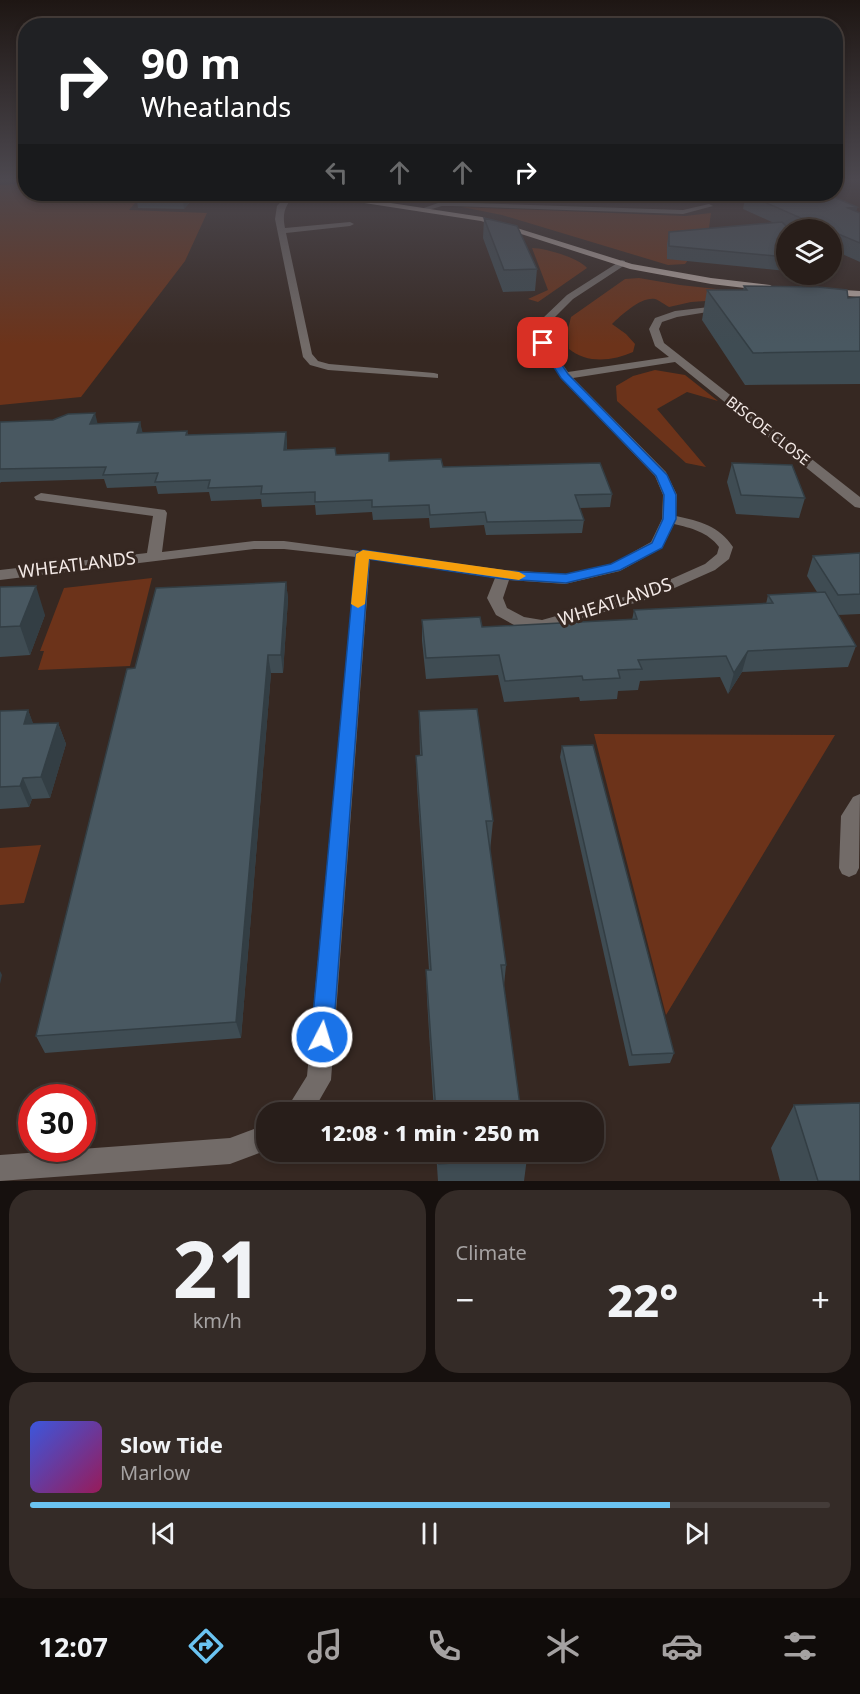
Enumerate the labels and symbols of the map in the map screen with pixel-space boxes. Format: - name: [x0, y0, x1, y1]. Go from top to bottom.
- pin: [517, 317, 568, 368]
- street label: BISCOE CLOSE: [722, 391, 815, 469]
- street label: WHEATLANDS: [17, 545, 137, 583]
- street label: WHEATLANDS: [555, 571, 675, 631]
- position arrow: [290, 1005, 354, 1069]
- speed limit sign: 30: [18, 1084, 96, 1162]

